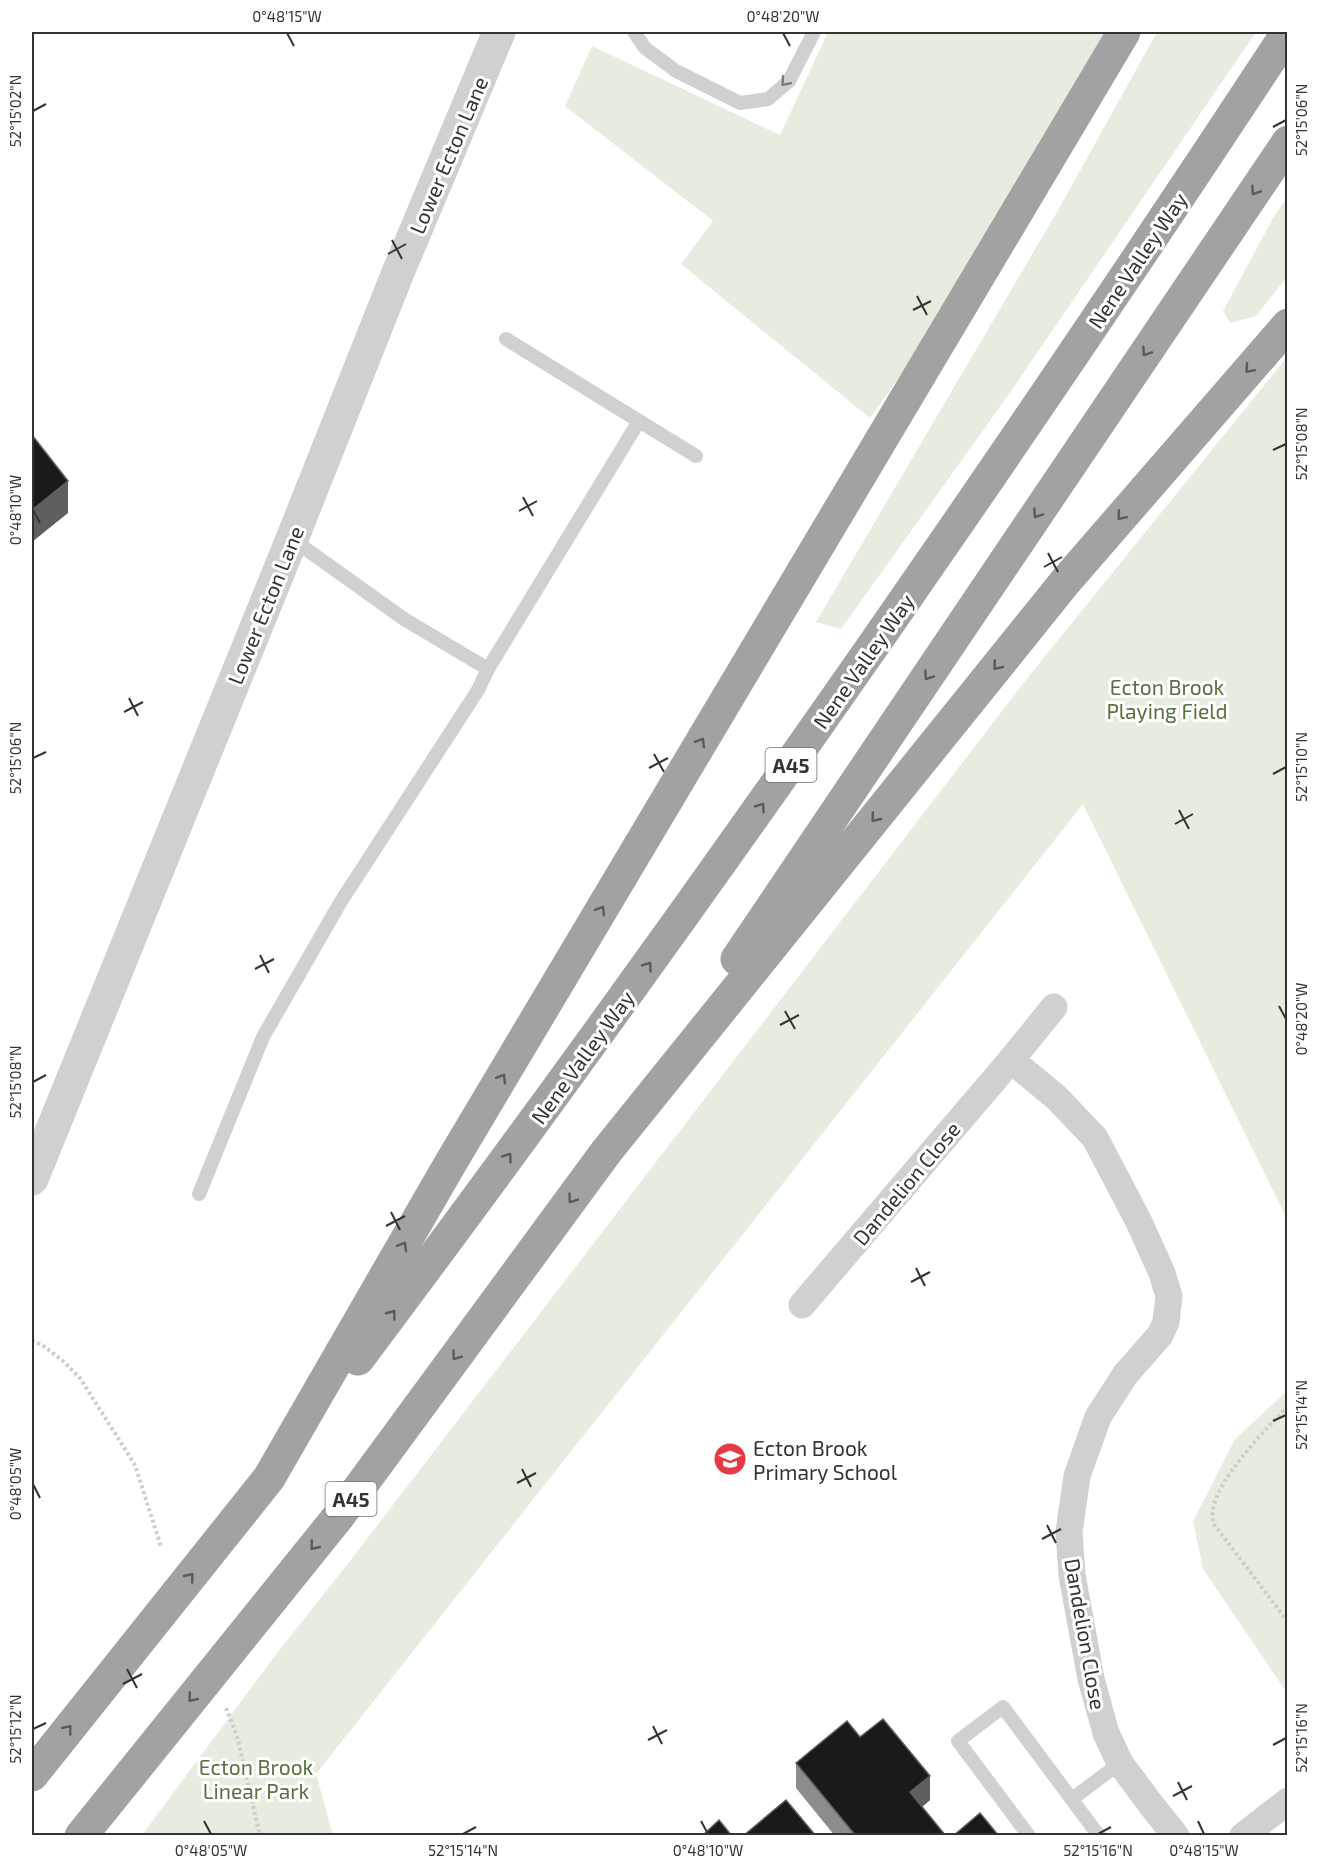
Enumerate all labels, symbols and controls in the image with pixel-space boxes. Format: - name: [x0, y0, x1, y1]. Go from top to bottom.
- text: 0°48'15"W: [252, 7, 322, 25]
- text: 0°48'20"W: [747, 7, 819, 25]
- street label: Lower Ecton Lane: [404, 73, 492, 237]
- text: 52°15'02"N: [6, 75, 24, 147]
- one-way arrow: [782, 75, 793, 86]
- text: 52°15'06"N: [1292, 84, 1310, 156]
- one-way arrow: [1251, 184, 1262, 195]
- street label: Nene Valley Way: [1082, 187, 1192, 333]
- one-way arrow: [1142, 346, 1153, 357]
- one-way arrow: [1245, 362, 1256, 373]
- text: 52°15'08"N: [1292, 407, 1310, 481]
- text: 0°48'10"W: [6, 475, 24, 545]
- one-way arrow: [1033, 507, 1044, 518]
- one-way arrow: [1117, 510, 1128, 520]
- street label: Lower Ecton Lane: [222, 522, 308, 688]
- street label: Nene Valley Way: [807, 589, 919, 733]
- one-way arrow: [993, 660, 1004, 671]
- one-way arrow: [924, 669, 935, 680]
- park label: Ecton Brook Playing Field: [1106, 674, 1228, 723]
- text: 52°15'06"N: [6, 722, 24, 794]
- text: 52°15'10"N: [1292, 732, 1310, 802]
- one-way arrow: [693, 738, 705, 748]
- road number: A45: [766, 748, 816, 782]
- one-way arrow: [754, 803, 765, 814]
- one-way arrow: [871, 812, 882, 823]
- one-way arrow: [594, 906, 605, 916]
- one-way arrow: [641, 961, 652, 972]
- text: 0°48'20"W: [1292, 983, 1310, 1055]
- street label: Nene Valley Way: [525, 986, 639, 1128]
- text: 52°15'08"N: [6, 1045, 24, 1119]
- one-way arrow: [494, 1073, 506, 1084]
- street label: Dandelion Close: [847, 1116, 965, 1250]
- one-way arrow: [501, 1153, 512, 1164]
- one-way arrow: [568, 1193, 579, 1204]
- one-way arrow: [396, 1242, 407, 1252]
- one-way arrow: [385, 1310, 396, 1321]
- one-way arrow: [452, 1350, 463, 1361]
- text: 52°15'14"N: [1292, 1380, 1310, 1450]
- place label: Ecton Brook Primary School: [753, 1435, 898, 1484]
- school or university icon: Ecton Brook Primary School: [712, 1441, 748, 1477]
- text: 0°48'05"W: [6, 1448, 24, 1520]
- road number: A45: [326, 1482, 376, 1516]
- one-way arrow: [311, 1539, 322, 1550]
- street label: Dandelion Close: [1060, 1556, 1112, 1712]
- one-way arrow: [183, 1573, 194, 1584]
- one-way arrow: [188, 1691, 199, 1702]
- text: 52°15'12"N: [6, 1694, 24, 1764]
- text: 52°15'16"N: [1292, 1703, 1310, 1773]
- one-way arrow: [61, 1725, 72, 1736]
- park label: Ecton Brook Linear Park: [199, 1754, 314, 1803]
- text: 0°48'05"W: [175, 1841, 247, 1859]
- text: 52°15'14"N: [428, 1841, 498, 1859]
- text: 0°48'10"W: [673, 1841, 743, 1859]
- text: 52°15'16"N: [1063, 1841, 1133, 1859]
- text: 0°48'15"W: [1169, 1841, 1239, 1859]

